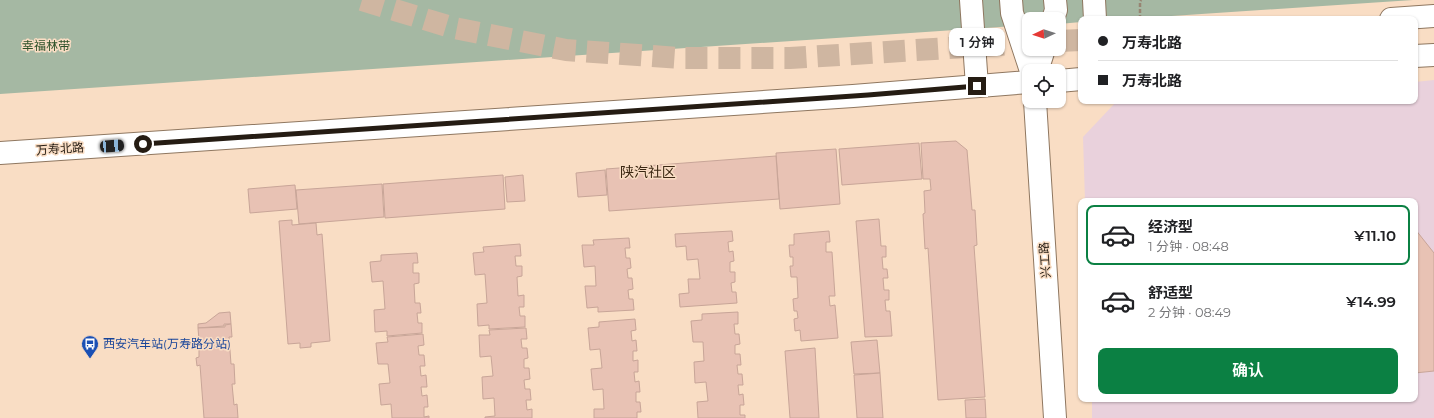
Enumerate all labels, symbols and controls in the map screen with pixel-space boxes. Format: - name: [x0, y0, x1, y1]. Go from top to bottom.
- north arrow: [1022, 12, 1066, 56]
- map controls: [1022, 12, 1066, 108]
- callout: 1 分钟: [949, 28, 1005, 56]
- text: 万寿北路: [1122, 33, 1182, 52]
- text: 1 分钟: [960, 34, 994, 50]
- park label: 幸福林带: [22, 38, 70, 53]
- button: locate: [1022, 64, 1066, 108]
- text: 万寿北路: [1122, 71, 1182, 90]
- route end: [968, 77, 986, 95]
- route start: [134, 135, 152, 153]
- street label: 万寿北路: [35, 139, 84, 158]
- car: [100, 139, 124, 153]
- district label: 陕汽社区: [620, 163, 676, 181]
- icon: car: [1100, 217, 1136, 253]
- text: 经济型: [1148, 217, 1193, 236]
- text: ¥11.10: [1354, 226, 1396, 245]
- text: 1 分钟 · 08:48: [1148, 238, 1229, 254]
- street label: 兴工路: [1036, 242, 1053, 279]
- icon: car: [1100, 283, 1136, 319]
- text: 舒适型: [1148, 283, 1193, 302]
- text: ¥14.99: [1346, 292, 1396, 311]
- text: 2 分钟 · 08:49: [1148, 304, 1231, 320]
- bus stop icon: 西安汽车站(万寿路分站): [80, 334, 100, 359]
- place label: 西安汽车站(万寿路分站): [103, 336, 231, 351]
- button: 确认: [1098, 348, 1398, 394]

